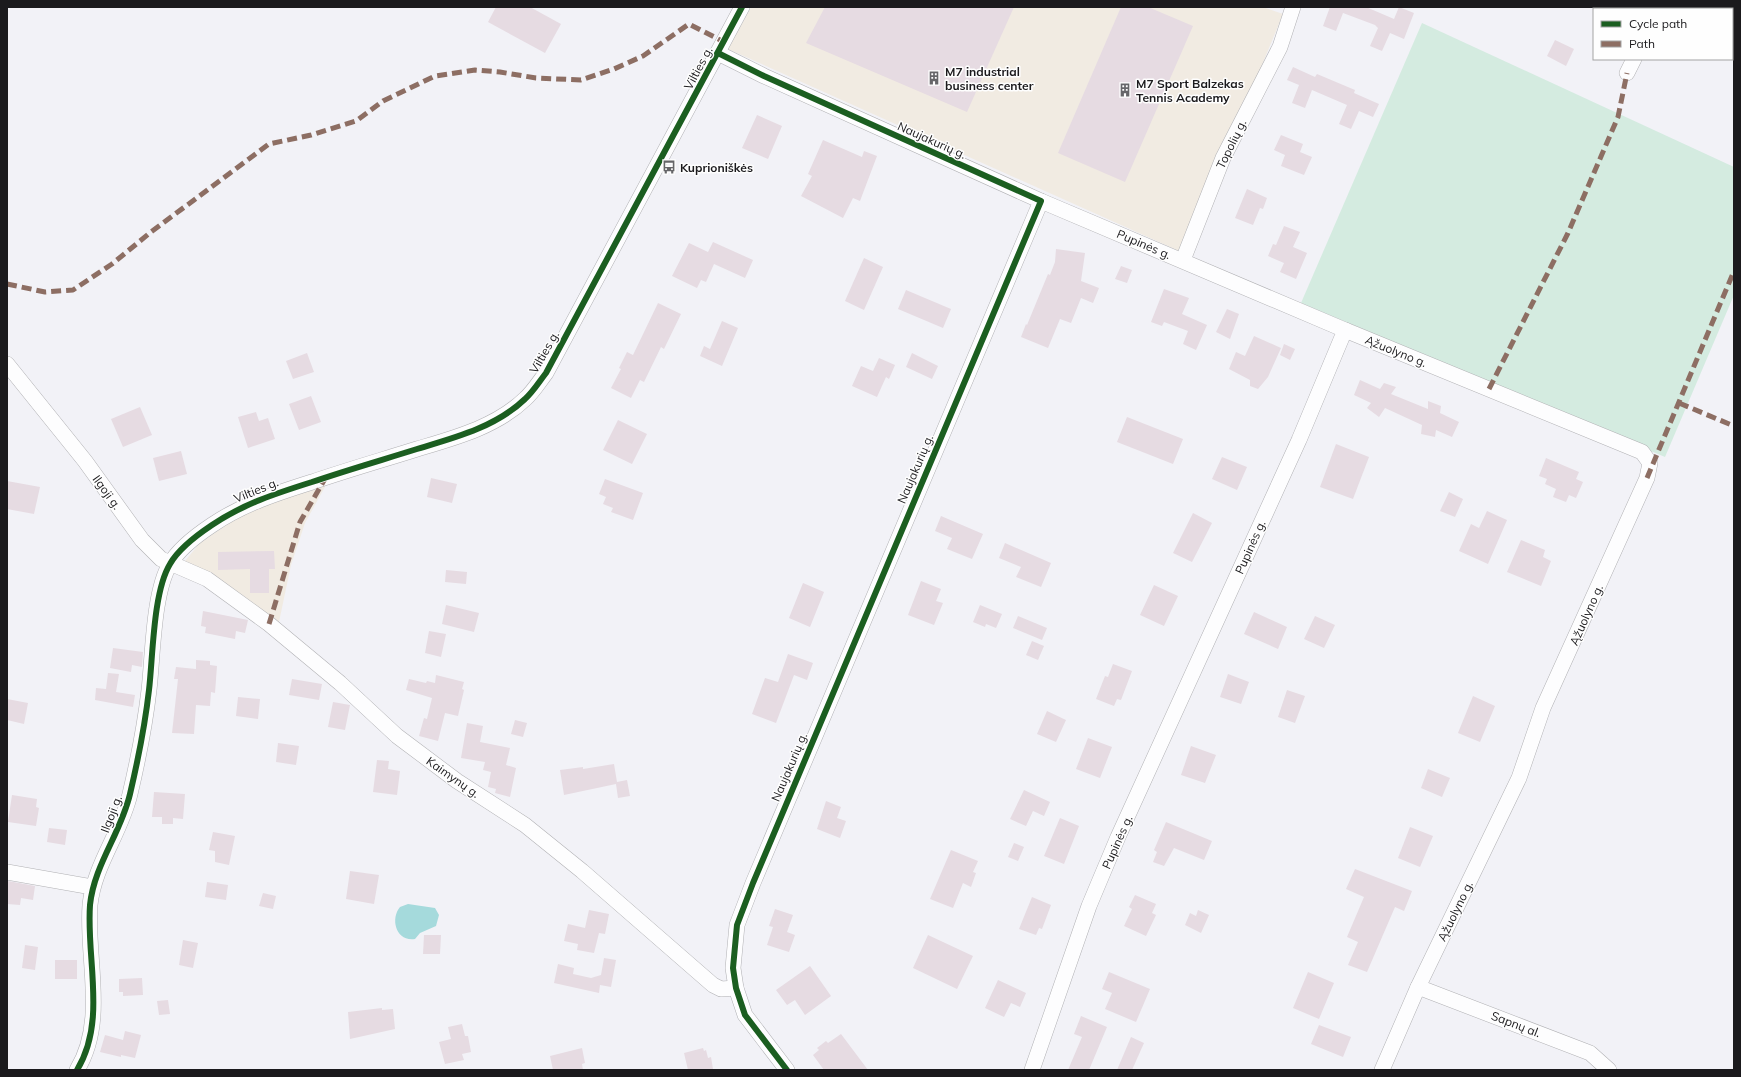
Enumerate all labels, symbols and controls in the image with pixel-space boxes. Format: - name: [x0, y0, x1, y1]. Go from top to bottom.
- legend: [1593, 8, 1733, 60]
- text: Cycle path: [1629, 16, 1687, 31]
- text: Path: [1629, 36, 1655, 51]
- street label: Vilties g.: [680, 44, 716, 92]
- place label: M7 industrial business center: [945, 64, 1034, 93]
- building icon: M7 industrial business center: [926, 70, 942, 86]
- place label: M7 Sport Balzekas Tennis Academy: [1136, 76, 1244, 105]
- building icon: M7 Sport Balzekas Tennis Academy: [1117, 82, 1133, 98]
- street label: Topolių g.: [1213, 117, 1249, 171]
- street label: Naujakurių g.: [895, 118, 969, 162]
- bus stop icon: Kuprioniškės: [661, 159, 677, 175]
- place label: Kuprioniškės: [680, 160, 753, 175]
- street label: Pupinės g.: [1115, 226, 1173, 262]
- street label: Vilties g.: [526, 328, 562, 376]
- street label: Ąžuolyno g.: [1363, 332, 1429, 370]
- street label: Naujakurių g.: [894, 432, 936, 506]
- street label: Ilgoji g.: [90, 472, 124, 512]
- street label: Vilties g.: [232, 474, 280, 506]
- street label: Pupinės g.: [1231, 518, 1269, 576]
- street label: Ąžuolyno g.: [1566, 582, 1606, 648]
- street label: Naujakurių g.: [768, 730, 810, 804]
- street label: Kaimynų g.: [423, 753, 483, 801]
- street label: Ilgoji g.: [97, 793, 125, 835]
- street label: Pupinės g.: [1098, 813, 1136, 871]
- street label: Ąžuolyno g.: [1434, 878, 1476, 944]
- street label: Sapnų al.: [1489, 1008, 1543, 1040]

